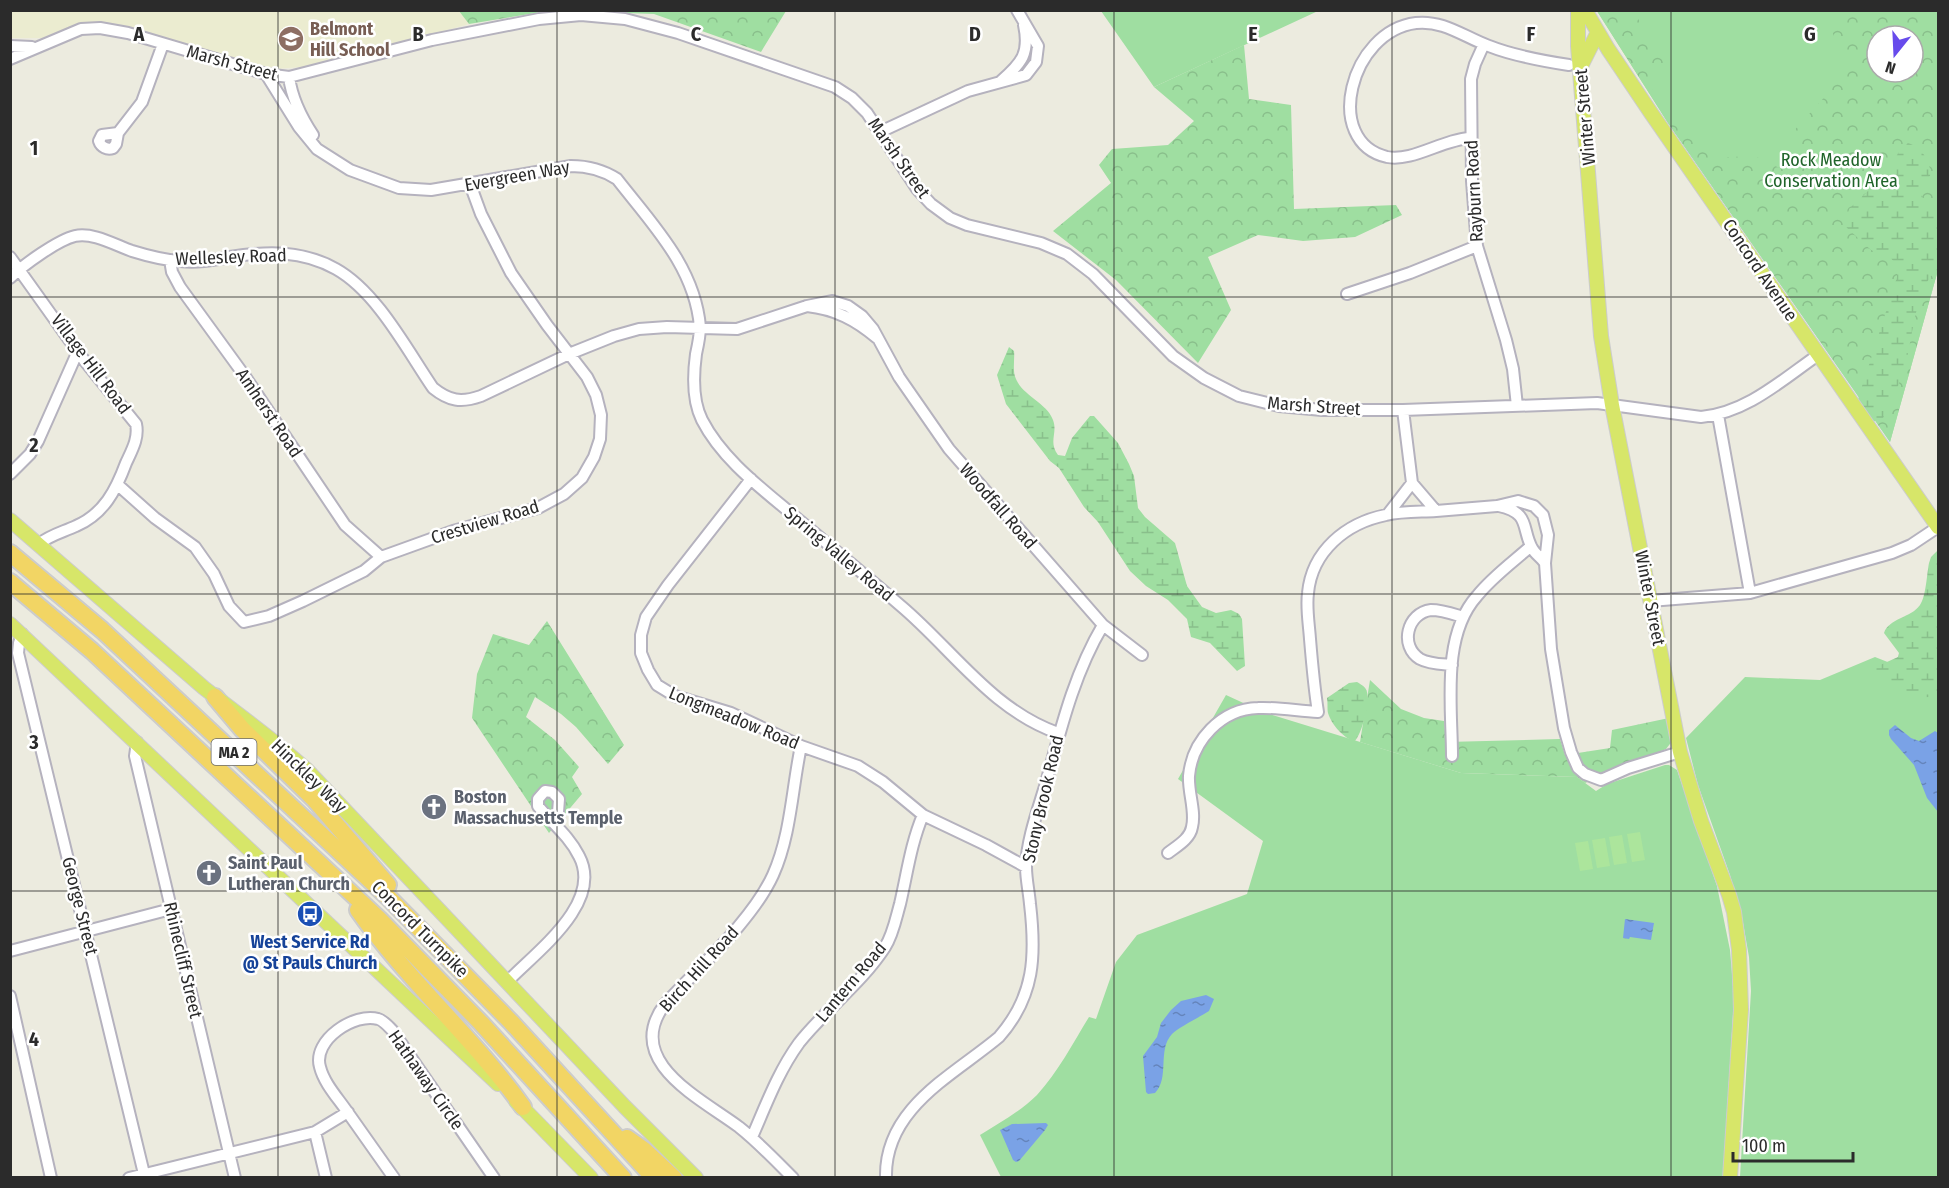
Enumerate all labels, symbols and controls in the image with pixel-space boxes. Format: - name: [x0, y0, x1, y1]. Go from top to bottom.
- place label: Belmont Hill School: [310, 18, 390, 61]
- text: A: [133, 22, 146, 46]
- text: B: [412, 22, 424, 46]
- text: C: [691, 22, 702, 46]
- text: D: [969, 22, 981, 46]
- text: E: [1248, 22, 1258, 46]
- text: F: [1527, 22, 1536, 46]
- text: G: [1804, 22, 1816, 46]
- school or university icon: Belmont Hill School: [276, 24, 306, 54]
- north arrow: [1865, 24, 1925, 84]
- street label: Marsh Street: [184, 40, 280, 86]
- text: N: [1883, 57, 1898, 78]
- street label: Winter Street: [1570, 68, 1600, 166]
- street label: Marsh Street: [863, 113, 935, 203]
- text: 1: [30, 136, 38, 160]
- street label: Rayburn Road: [1460, 139, 1488, 243]
- park label: Rock Meadow Conservation Area: [1764, 149, 1898, 192]
- street label: Evergreen Way: [463, 156, 571, 196]
- street label: Concord Avenue: [1718, 215, 1802, 325]
- street label: Wellesley Road: [175, 244, 287, 270]
- street label: Village Hill Road: [46, 310, 136, 418]
- street label: Amherst Road: [231, 364, 307, 462]
- street label: Marsh Street: [1267, 392, 1361, 420]
- text: 2: [28, 433, 39, 457]
- street label: Woodfall Road: [955, 459, 1041, 553]
- street label: Crestview Road: [428, 495, 542, 549]
- street label: Spring Valley Road: [780, 502, 898, 606]
- street label: Winter Street: [1630, 548, 1670, 648]
- street label: Longmeadow Road: [666, 682, 802, 754]
- text: 3: [28, 730, 39, 754]
- street label: Stony Brook Road: [1018, 733, 1068, 865]
- street label: Hinckley Way: [267, 735, 351, 817]
- road number: MA 2: [212, 739, 256, 765]
- place label: Boston Massachusetts Temple: [454, 786, 623, 829]
- church icon: Boston Massachusetts Temple: [419, 792, 449, 822]
- place label: Saint Paul Lutheran Church: [228, 852, 350, 895]
- street label: George Street: [57, 855, 103, 957]
- church icon: Saint Paul Lutheran Church: [194, 858, 224, 888]
- street label: Concord Turnpike: [367, 876, 473, 982]
- bus stop icon: West Service Rd @ St Pauls Church: [295, 899, 325, 929]
- street label: Rhinecliff Street: [159, 900, 207, 1020]
- street label: Birch Hill Road: [655, 921, 743, 1017]
- place label: West Service Rd @ St Pauls Church: [243, 931, 377, 974]
- street label: Lantern Road: [811, 937, 891, 1027]
- street label: Hathaway Circle: [383, 1026, 469, 1134]
- text: 4: [29, 1027, 39, 1051]
- scale bar: [1733, 1125, 1853, 1163]
- text: 100 m: [1742, 1135, 1786, 1157]

